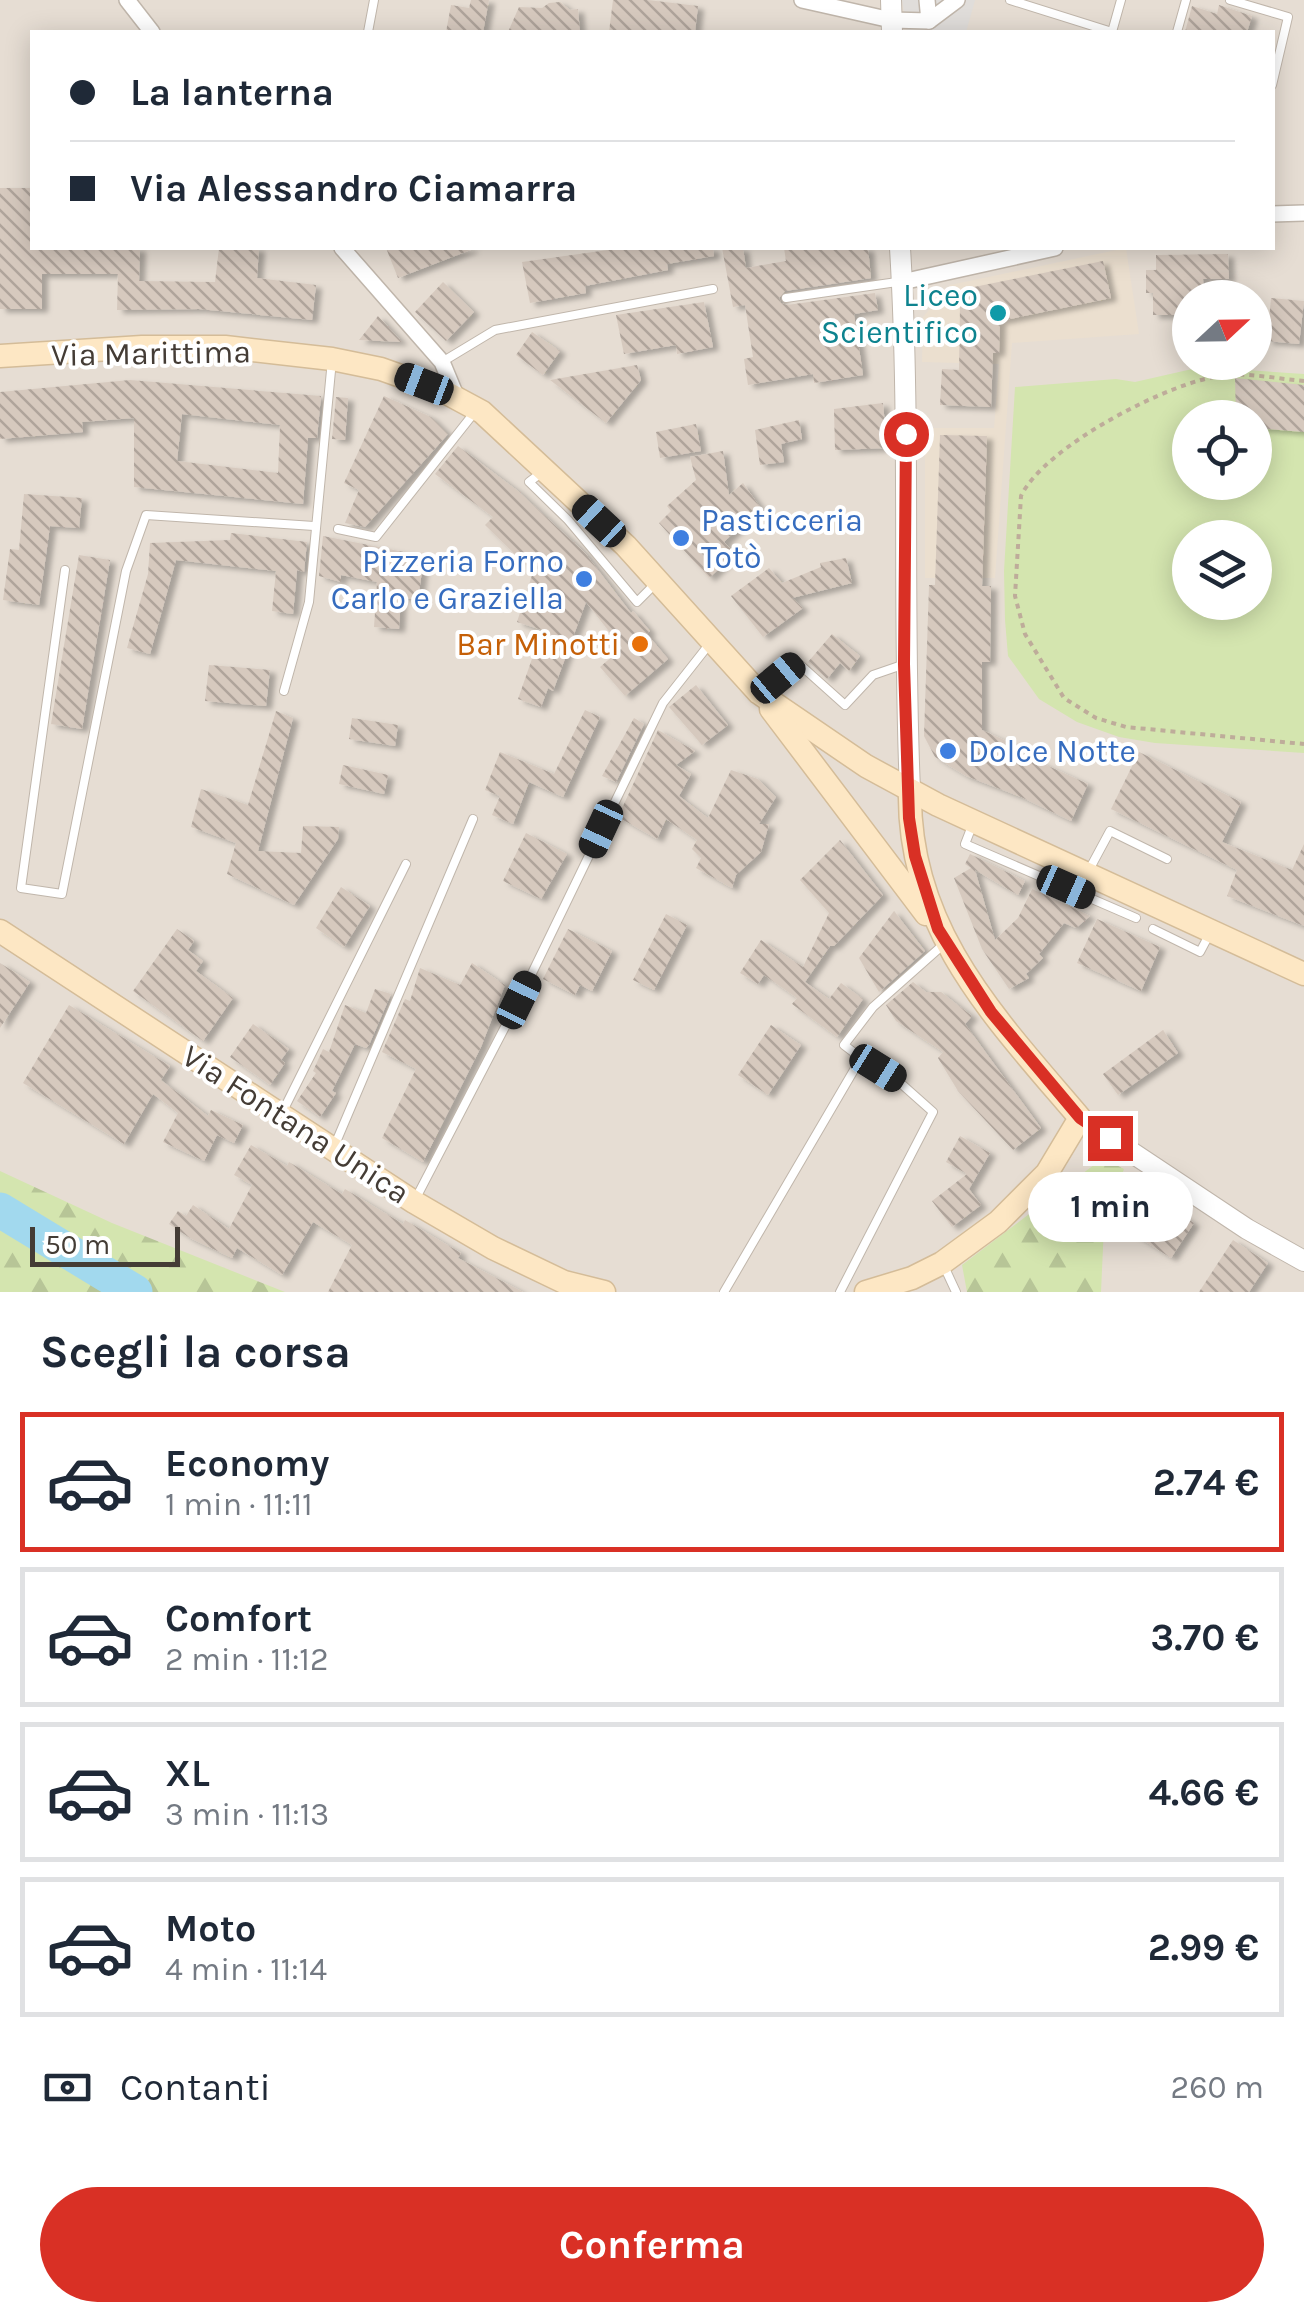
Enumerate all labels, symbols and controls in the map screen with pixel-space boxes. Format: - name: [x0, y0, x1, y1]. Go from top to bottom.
- text: La lanterna: [130, 70, 334, 115]
- text: Via Alessandro Ciamarra: [130, 166, 577, 211]
- place label: Liceo Scientifico: [821, 277, 978, 351]
- north arrow: [1172, 280, 1272, 380]
- map controls: [1172, 280, 1272, 620]
- marker: Liceo Scientifico: [987, 302, 1009, 324]
- street label: Via Marittima: [51, 333, 251, 374]
- car: [391, 359, 457, 409]
- button: locate: [1172, 400, 1272, 500]
- route start: [884, 412, 929, 457]
- car: [567, 490, 631, 552]
- place label: Pasticceria Totò: [701, 502, 863, 576]
- button: layers: [1172, 520, 1272, 620]
- marker: Pasticceria Totò: [670, 527, 692, 549]
- place label: Pizzeria Forno Carlo e Graziella: [331, 543, 564, 617]
- marker: Pizzeria Forno Carlo e Graziella: [573, 568, 595, 590]
- place label: Bar Minotti: [456, 626, 620, 663]
- marker: Bar Minotti: [629, 633, 651, 655]
- car: [745, 647, 811, 709]
- place label: Dolce Notte: [968, 733, 1136, 770]
- marker: Dolce Notte: [937, 740, 959, 762]
- car: [575, 795, 627, 863]
- car: [1032, 861, 1100, 913]
- car: [492, 966, 546, 1034]
- street label: Via Fontana Unica: [175, 1037, 416, 1212]
- car: [845, 1039, 911, 1097]
- route end: [1088, 1116, 1133, 1161]
- callout: 1 min: [1028, 1173, 1192, 1243]
- text: 1 min: [1070, 1188, 1151, 1225]
- scale bar: [30, 1222, 180, 1266]
- text: 50 m: [45, 1228, 110, 1261]
- text: Scegli la corsa: [40, 1326, 351, 1378]
- icon: car: [45, 1437, 135, 1527]
- text: Economy: [165, 1441, 329, 1486]
- text: 2.74 €: [1153, 1460, 1259, 1505]
- text: 1 min · 11:11: [165, 1486, 313, 1523]
- icon: car: [45, 1592, 135, 1682]
- text: Comfort: [165, 1596, 312, 1641]
- text: 3.70 €: [1151, 1615, 1259, 1660]
- text: 2 min · 11:12: [165, 1641, 329, 1678]
- icon: car: [45, 1747, 135, 1837]
- text: XL: [165, 1751, 210, 1796]
- text: 4.66 €: [1148, 1770, 1259, 1815]
- text: 3 min · 11:13: [165, 1796, 329, 1833]
- icon: car: [45, 1902, 135, 1992]
- text: Moto: [165, 1906, 256, 1951]
- text: 2.99 €: [1148, 1925, 1259, 1970]
- text: 4 min · 11:14: [165, 1951, 327, 1988]
- icon: cash: [40, 2060, 95, 2115]
- text: Contanti: [120, 2065, 271, 2110]
- text: 260 m: [1171, 2069, 1264, 2106]
- button: Conferma: [40, 2187, 1264, 2302]

